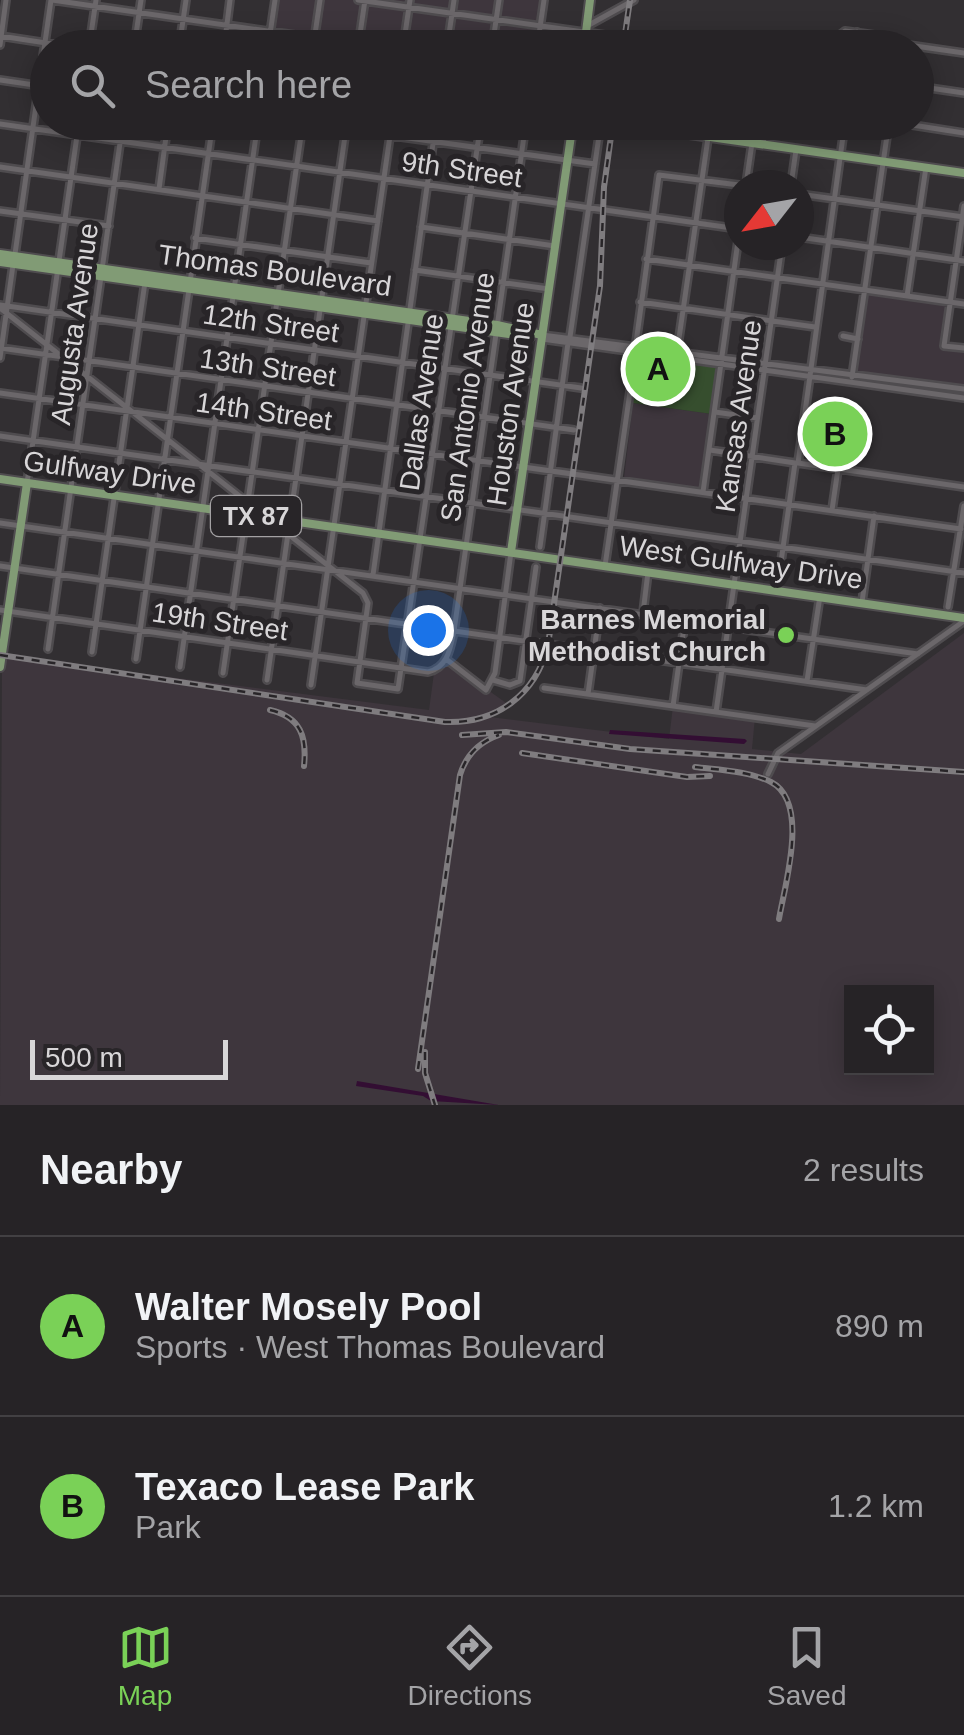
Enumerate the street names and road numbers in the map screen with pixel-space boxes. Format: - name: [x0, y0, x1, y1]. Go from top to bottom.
- street label: 9th Street: [400, 146, 524, 193]
- street label: Augusta Avenue: [45, 221, 104, 427]
- street label: Thomas Boulevard: [156, 239, 393, 302]
- street label: San Antonio Avenue: [435, 270, 500, 524]
- street label: 12th Street: [201, 299, 341, 348]
- street label: Houston Avenue: [481, 300, 540, 508]
- street label: Dallas Avenue: [394, 312, 449, 493]
- street label: Kansas Avenue: [710, 318, 767, 514]
- street label: 13th Street: [198, 343, 338, 392]
- street label: 14th Street: [194, 387, 334, 436]
- street label: Gulfway Drive: [21, 445, 198, 500]
- road number: TX 87: [211, 496, 301, 536]
- street label: West Gulfway Drive: [617, 530, 865, 595]
- street label: 19th Street: [150, 597, 290, 646]

